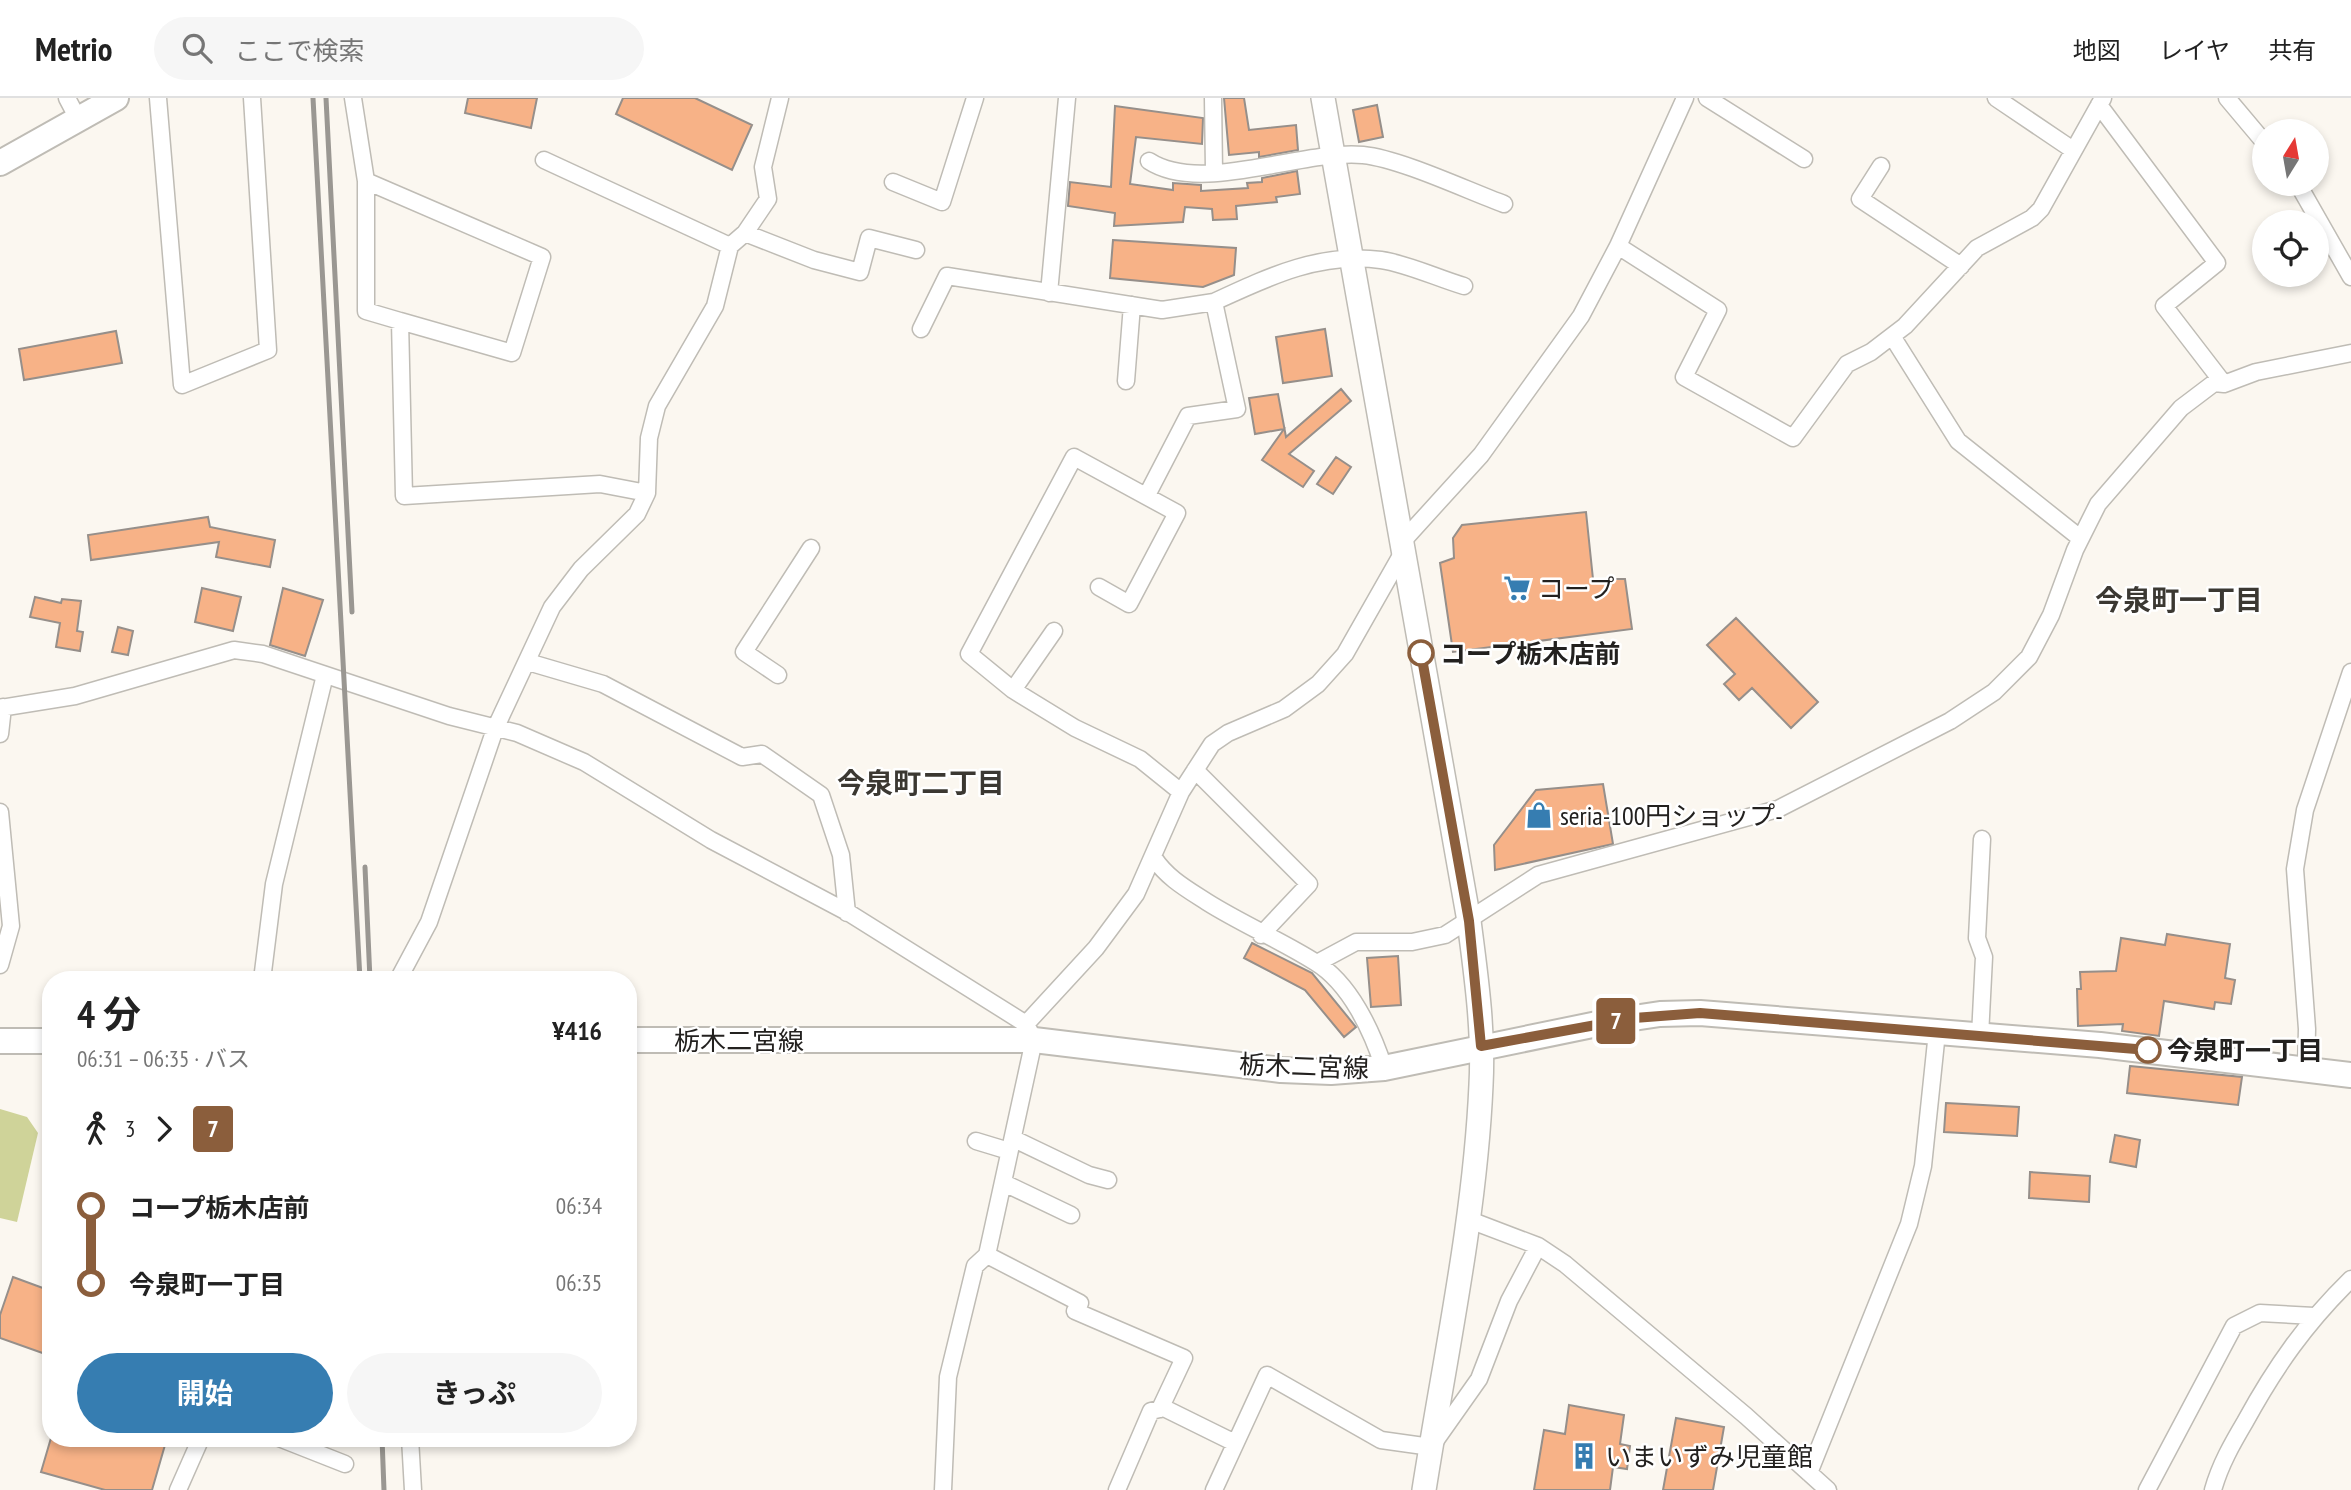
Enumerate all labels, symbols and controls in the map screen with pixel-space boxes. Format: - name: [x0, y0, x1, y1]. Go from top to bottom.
- search box: [154, 17, 644, 80]
- text: Metrio: [35, 27, 112, 70]
- icon: search: [178, 29, 216, 67]
- text: ここで検索: [234, 34, 364, 67]
- text: 地図: [2073, 35, 2121, 66]
- text: レイヤ: [2159, 35, 2230, 66]
- text: 共有: [2268, 35, 2316, 66]
- north arrow: [2252, 119, 2329, 196]
- map controls: [2252, 119, 2329, 287]
- button: locate: [2252, 210, 2329, 287]
- place label: コープ: [1538, 572, 1614, 605]
- supermarket icon: コープ: [1502, 573, 1532, 603]
- district label: 今泉町一丁目: [2095, 581, 2263, 618]
- place label: コープ栃木店前: [1440, 637, 1620, 670]
- marker: コープ栃木店前: [1408, 640, 1434, 666]
- district label: 今泉町二丁目: [837, 764, 1005, 801]
- place label: seria-100円ショップ-: [1560, 799, 1783, 832]
- shop icon: seria-100円ショップ-: [1524, 800, 1554, 830]
- text: 4 分: [77, 989, 141, 1038]
- line badge: 7: [1593, 998, 1639, 1044]
- text: 7: [1610, 1005, 1622, 1036]
- text: ¥416: [552, 1014, 602, 1047]
- street label: 栃木二宮線: [674, 1024, 804, 1057]
- place label: 今泉町一丁目: [2167, 1034, 2323, 1067]
- marker: 今泉町一丁目: [2135, 1037, 2161, 1063]
- text: 06:31 – 06:35 · バス: [77, 1044, 250, 1073]
- street label: 栃木二宮線: [1238, 1047, 1370, 1085]
- icon: walk: [77, 1110, 115, 1148]
- icon: forward: [145, 1110, 183, 1148]
- text: 7: [207, 1113, 219, 1144]
- text: 3: [125, 1114, 135, 1143]
- text: コープ栃木店前: [129, 1191, 309, 1224]
- text: 06:34: [556, 1191, 602, 1220]
- text: 今泉町一丁目: [129, 1268, 285, 1301]
- text: 06:35: [556, 1268, 602, 1297]
- button: 開始: [77, 1353, 333, 1433]
- button: きっぷ: [347, 1353, 602, 1433]
- place label: いまいずみ児童館: [1605, 1440, 1813, 1473]
- building icon: いまいずみ児童館: [1569, 1441, 1599, 1471]

